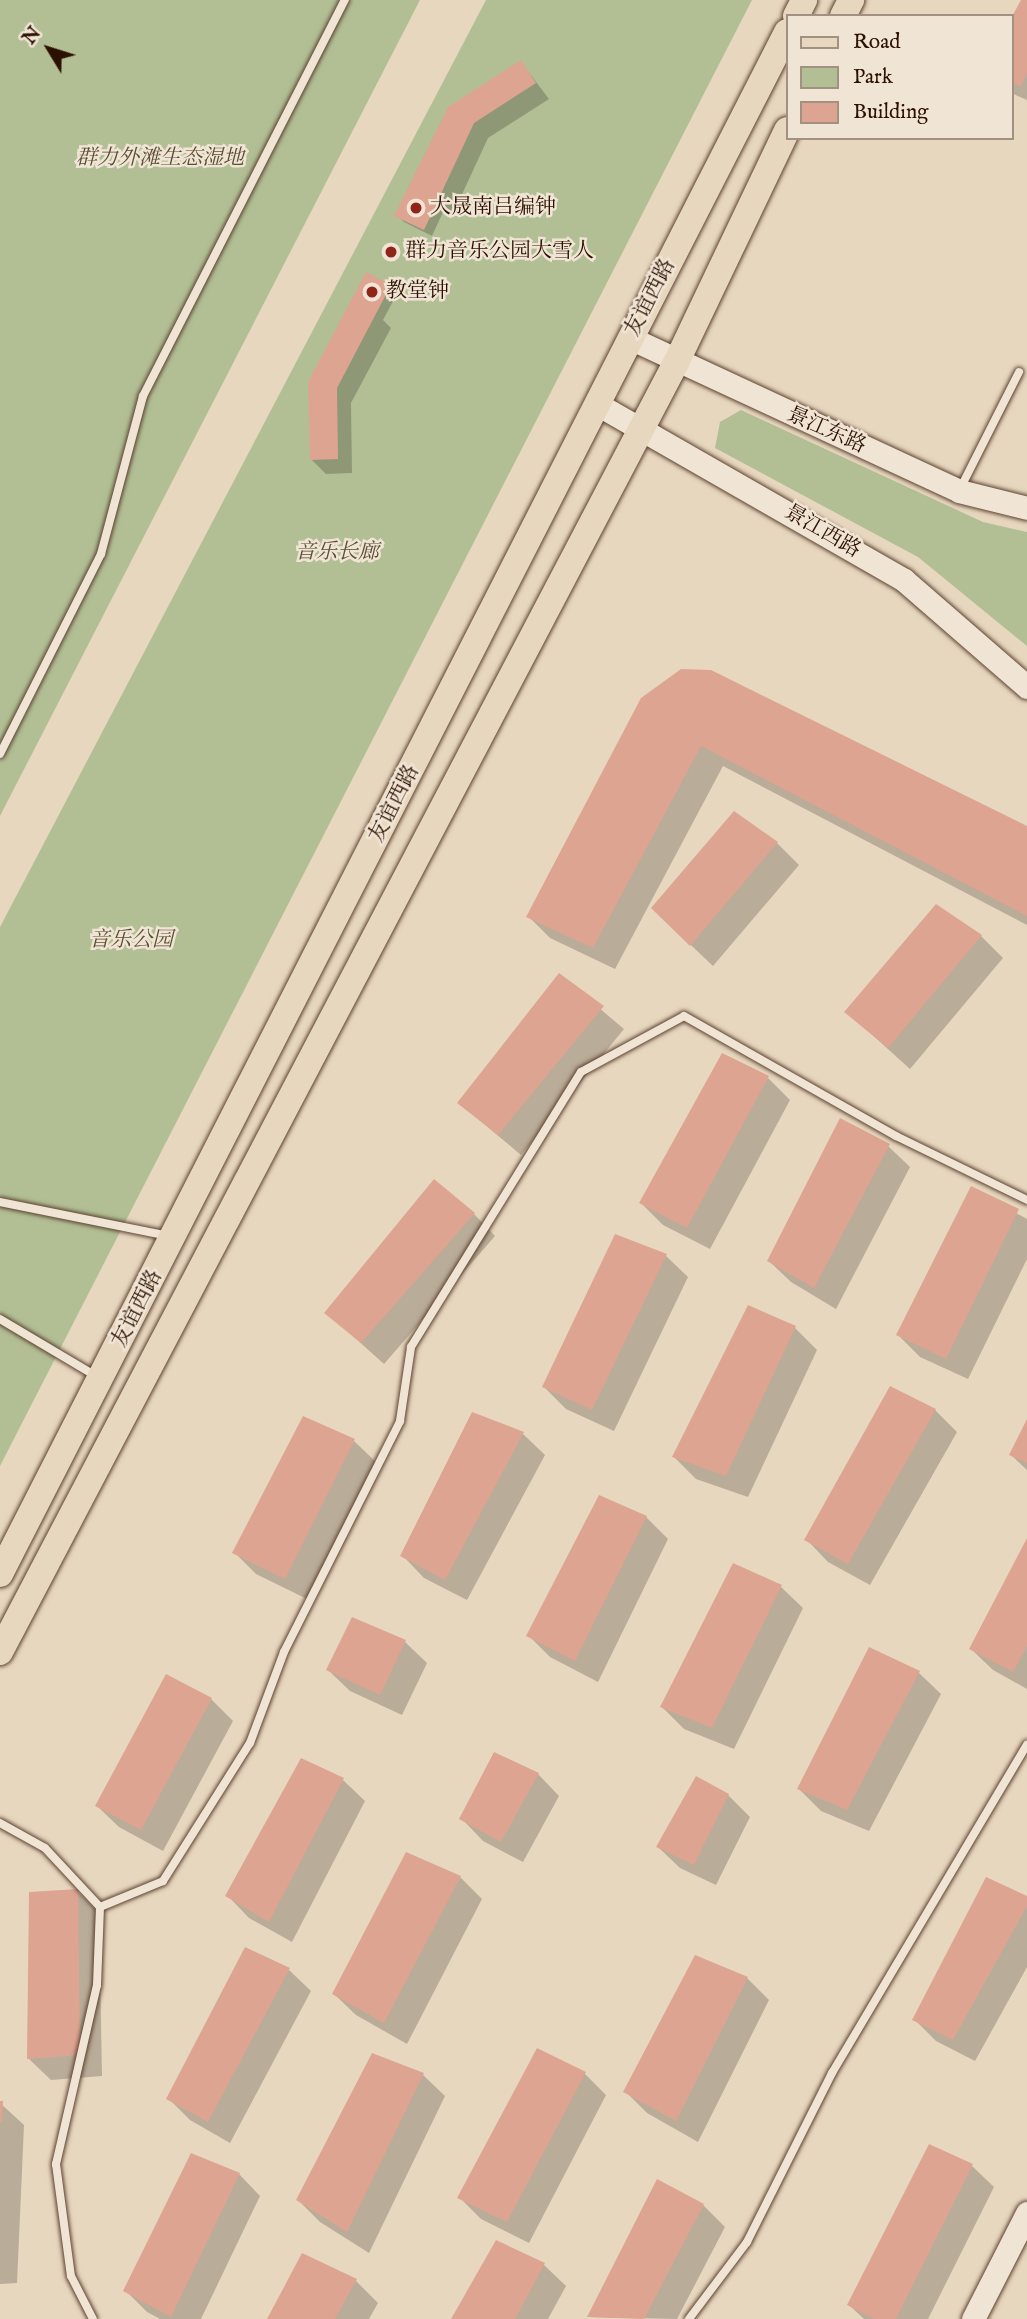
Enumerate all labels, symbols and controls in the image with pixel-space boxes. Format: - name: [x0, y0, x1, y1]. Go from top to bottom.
- north arrow: [14, 14, 84, 84]
- legend: [786, 14, 1013, 140]
- text: N: [18, 22, 47, 50]
- text: Road: [853, 29, 900, 56]
- text: Park: [853, 64, 893, 91]
- text: Building: [853, 99, 928, 126]
- park label: 群力外滩生态湿地: [76, 146, 244, 172]
- place label: 大晟南吕编钟: [430, 195, 556, 221]
- marker: 大晟南吕编钟: [408, 200, 424, 216]
- place label: 群力音乐公园大雪人: [405, 239, 594, 265]
- marker: 群力音乐公园大雪人: [383, 244, 399, 260]
- street label: 友谊西路: [621, 255, 681, 341]
- place label: 教堂钟: [386, 279, 449, 305]
- marker: 教堂钟: [364, 284, 380, 300]
- street label: 景江东路: [783, 402, 869, 460]
- street label: 景江西路: [779, 500, 865, 564]
- park label: 音乐长廊: [295, 540, 379, 566]
- street label: 友谊西路: [365, 761, 425, 847]
- park label: 音乐公园: [89, 928, 173, 954]
- street label: 友谊西路: [108, 1266, 168, 1352]

